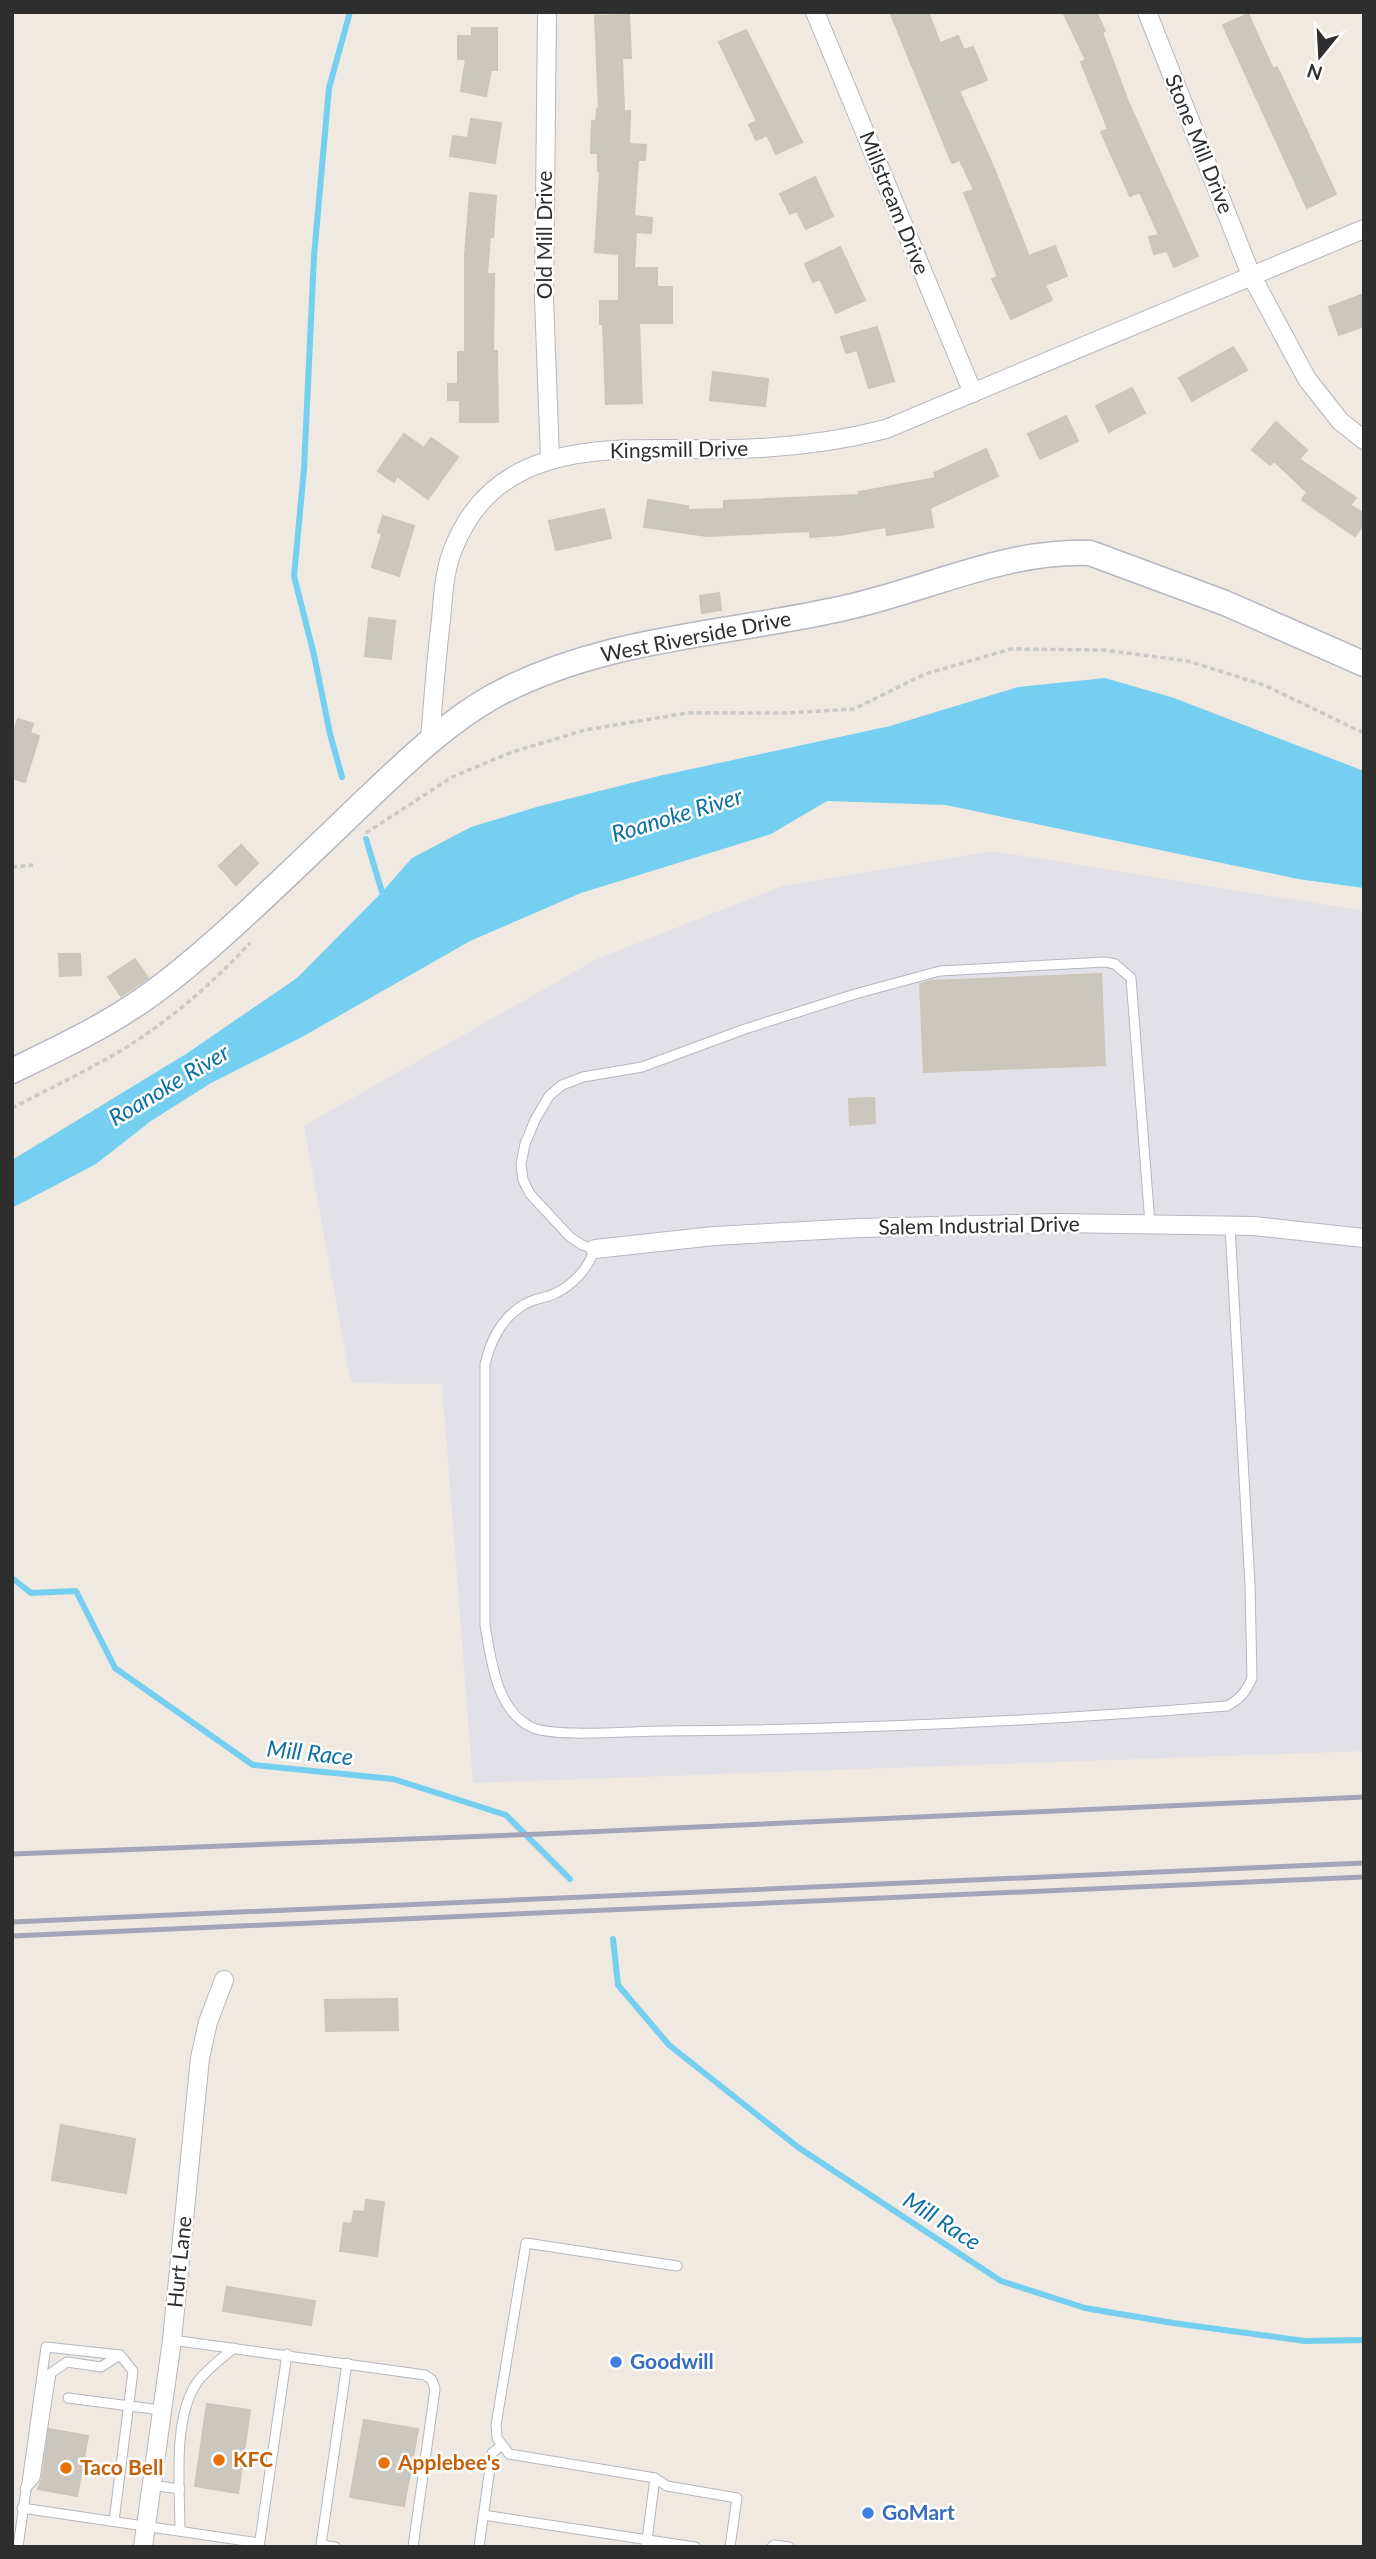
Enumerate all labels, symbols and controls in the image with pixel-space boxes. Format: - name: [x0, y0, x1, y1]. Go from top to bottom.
- north arrow: [1285, 21, 1355, 91]
- text: N: [1304, 59, 1325, 86]
- street label: Stone Mill Drive: [1161, 70, 1240, 217]
- street label: Millstream Drive: [855, 127, 936, 278]
- street label: Old Mill Drive: [531, 171, 556, 299]
- street label: Kingsmill Drive: [610, 435, 748, 462]
- street label: West Riverside Drive: [598, 605, 793, 666]
- water label: Roanoke River: [608, 781, 747, 847]
- water label: Roanoke River: [103, 1037, 235, 1131]
- street label: Salem Industrial Drive: [878, 1210, 1080, 1239]
- water label: Mill Race: [266, 1734, 355, 1770]
- water label: Mill Race: [899, 2185, 986, 2255]
- street label: Hurt Lane: [161, 2215, 196, 2309]
- place label: Goodwill: [630, 2348, 714, 2373]
- marker: Goodwill: [608, 2354, 624, 2370]
- place label: KFC: [233, 2446, 273, 2471]
- place label: Applebee's: [397, 2449, 500, 2474]
- marker: KFC: [211, 2452, 227, 2468]
- place label: Taco Bell: [80, 2454, 163, 2479]
- marker: Applebee's: [376, 2455, 392, 2471]
- marker: Taco Bell: [58, 2460, 74, 2476]
- place label: GoMart: [882, 2499, 955, 2524]
- marker: GoMart: [860, 2505, 876, 2521]

